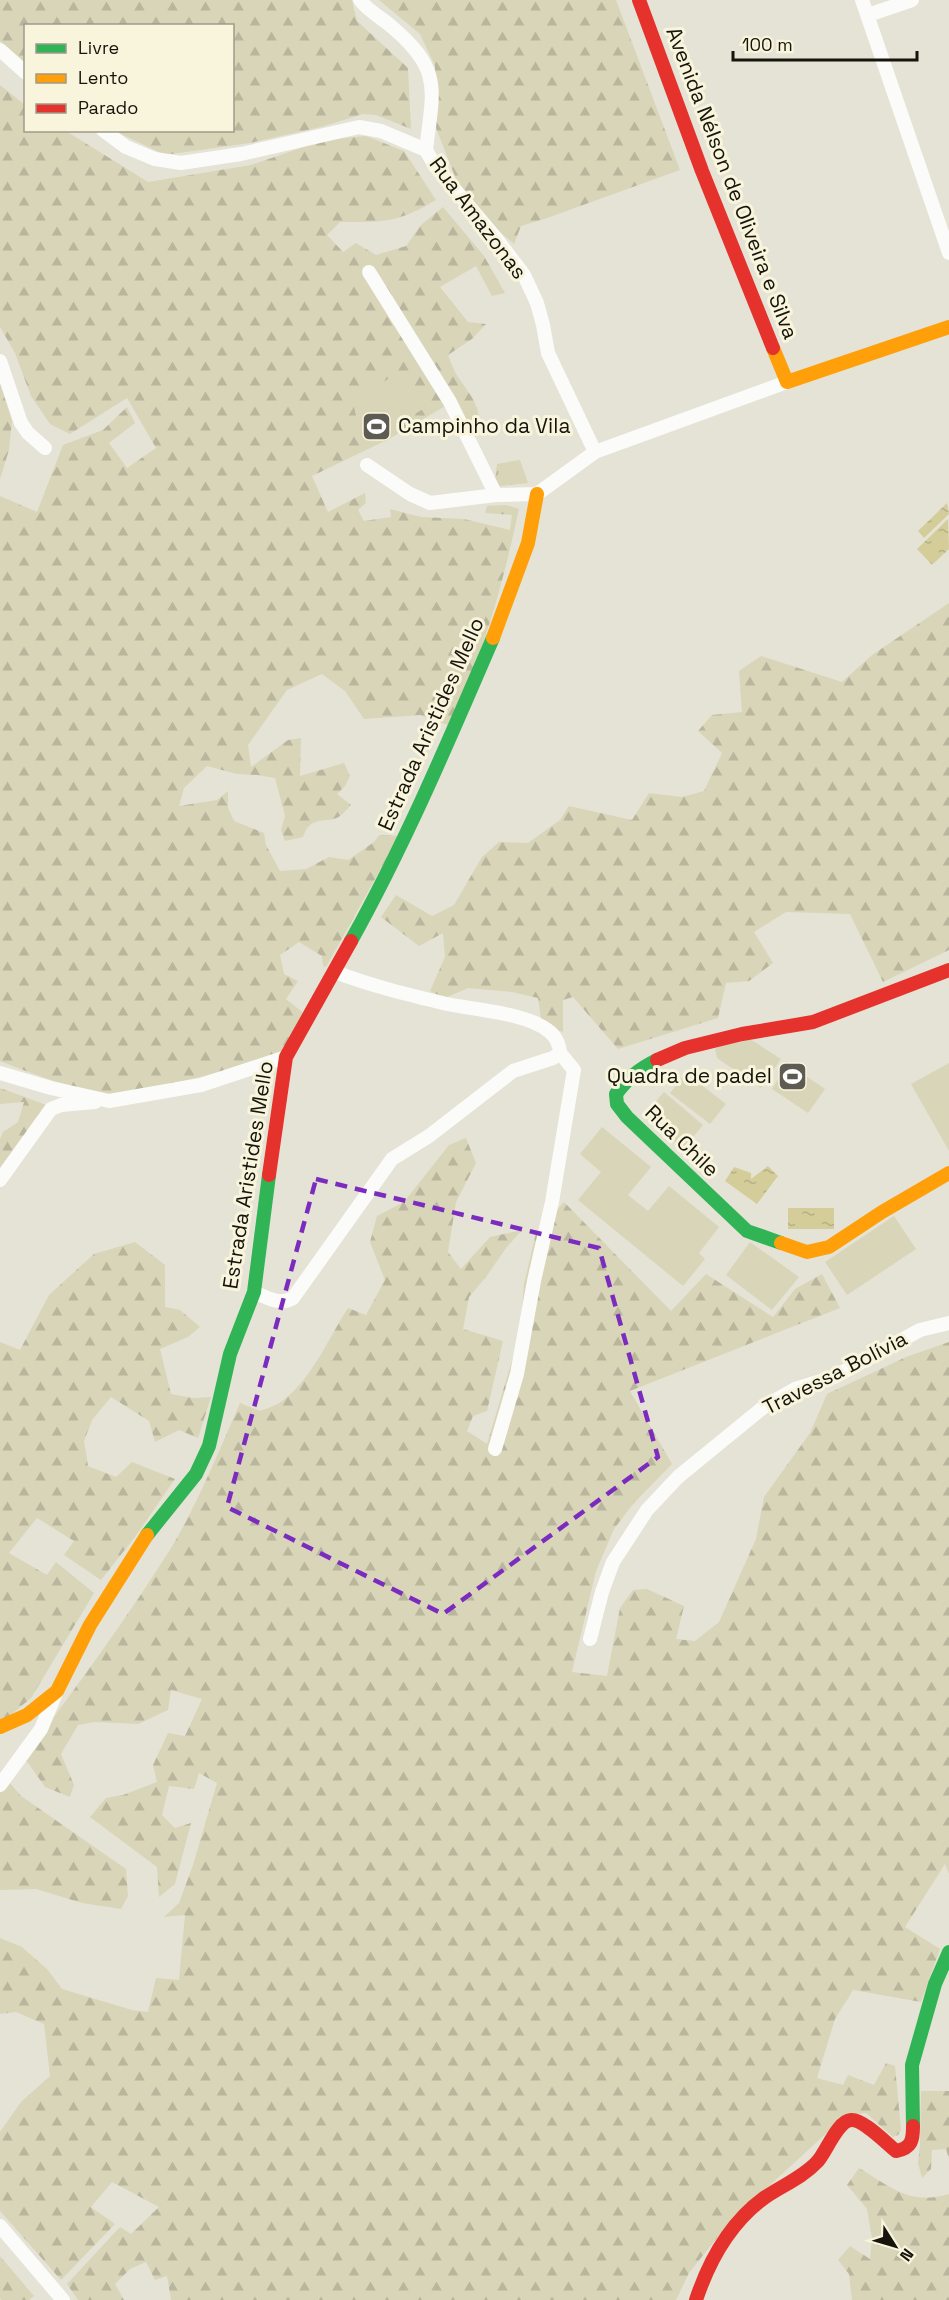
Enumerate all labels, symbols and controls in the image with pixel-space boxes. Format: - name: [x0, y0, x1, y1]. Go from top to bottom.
- street label: Avenida Nélson de Oliveira e Silva: [660, 23, 805, 343]
- legend: [24, 24, 234, 132]
- scale bar: [733, 24, 918, 62]
- text: 100 m: [742, 33, 793, 56]
- text: Livre: [78, 36, 119, 59]
- text: Lento: [78, 66, 128, 89]
- text: Parado: [78, 96, 138, 119]
- street label: Rua Amazonas: [424, 151, 533, 284]
- sports icon: Campinho da Vila: [361, 410, 393, 442]
- place label: Campinho da Vila: [398, 412, 571, 439]
- street label: Estrada Aristides Mello: [371, 613, 490, 835]
- street label: Estrada Aristides Mello: [216, 1059, 279, 1291]
- sports icon: Quadra de padel: [777, 1060, 809, 1092]
- place label: Quadra de padel: [607, 1062, 772, 1089]
- street label: Rua Chile: [640, 1099, 725, 1183]
- street label: Travessa Bolívia: [758, 1325, 911, 1421]
- north arrow: [865, 2216, 925, 2276]
- text: N: [895, 2244, 918, 2265]

